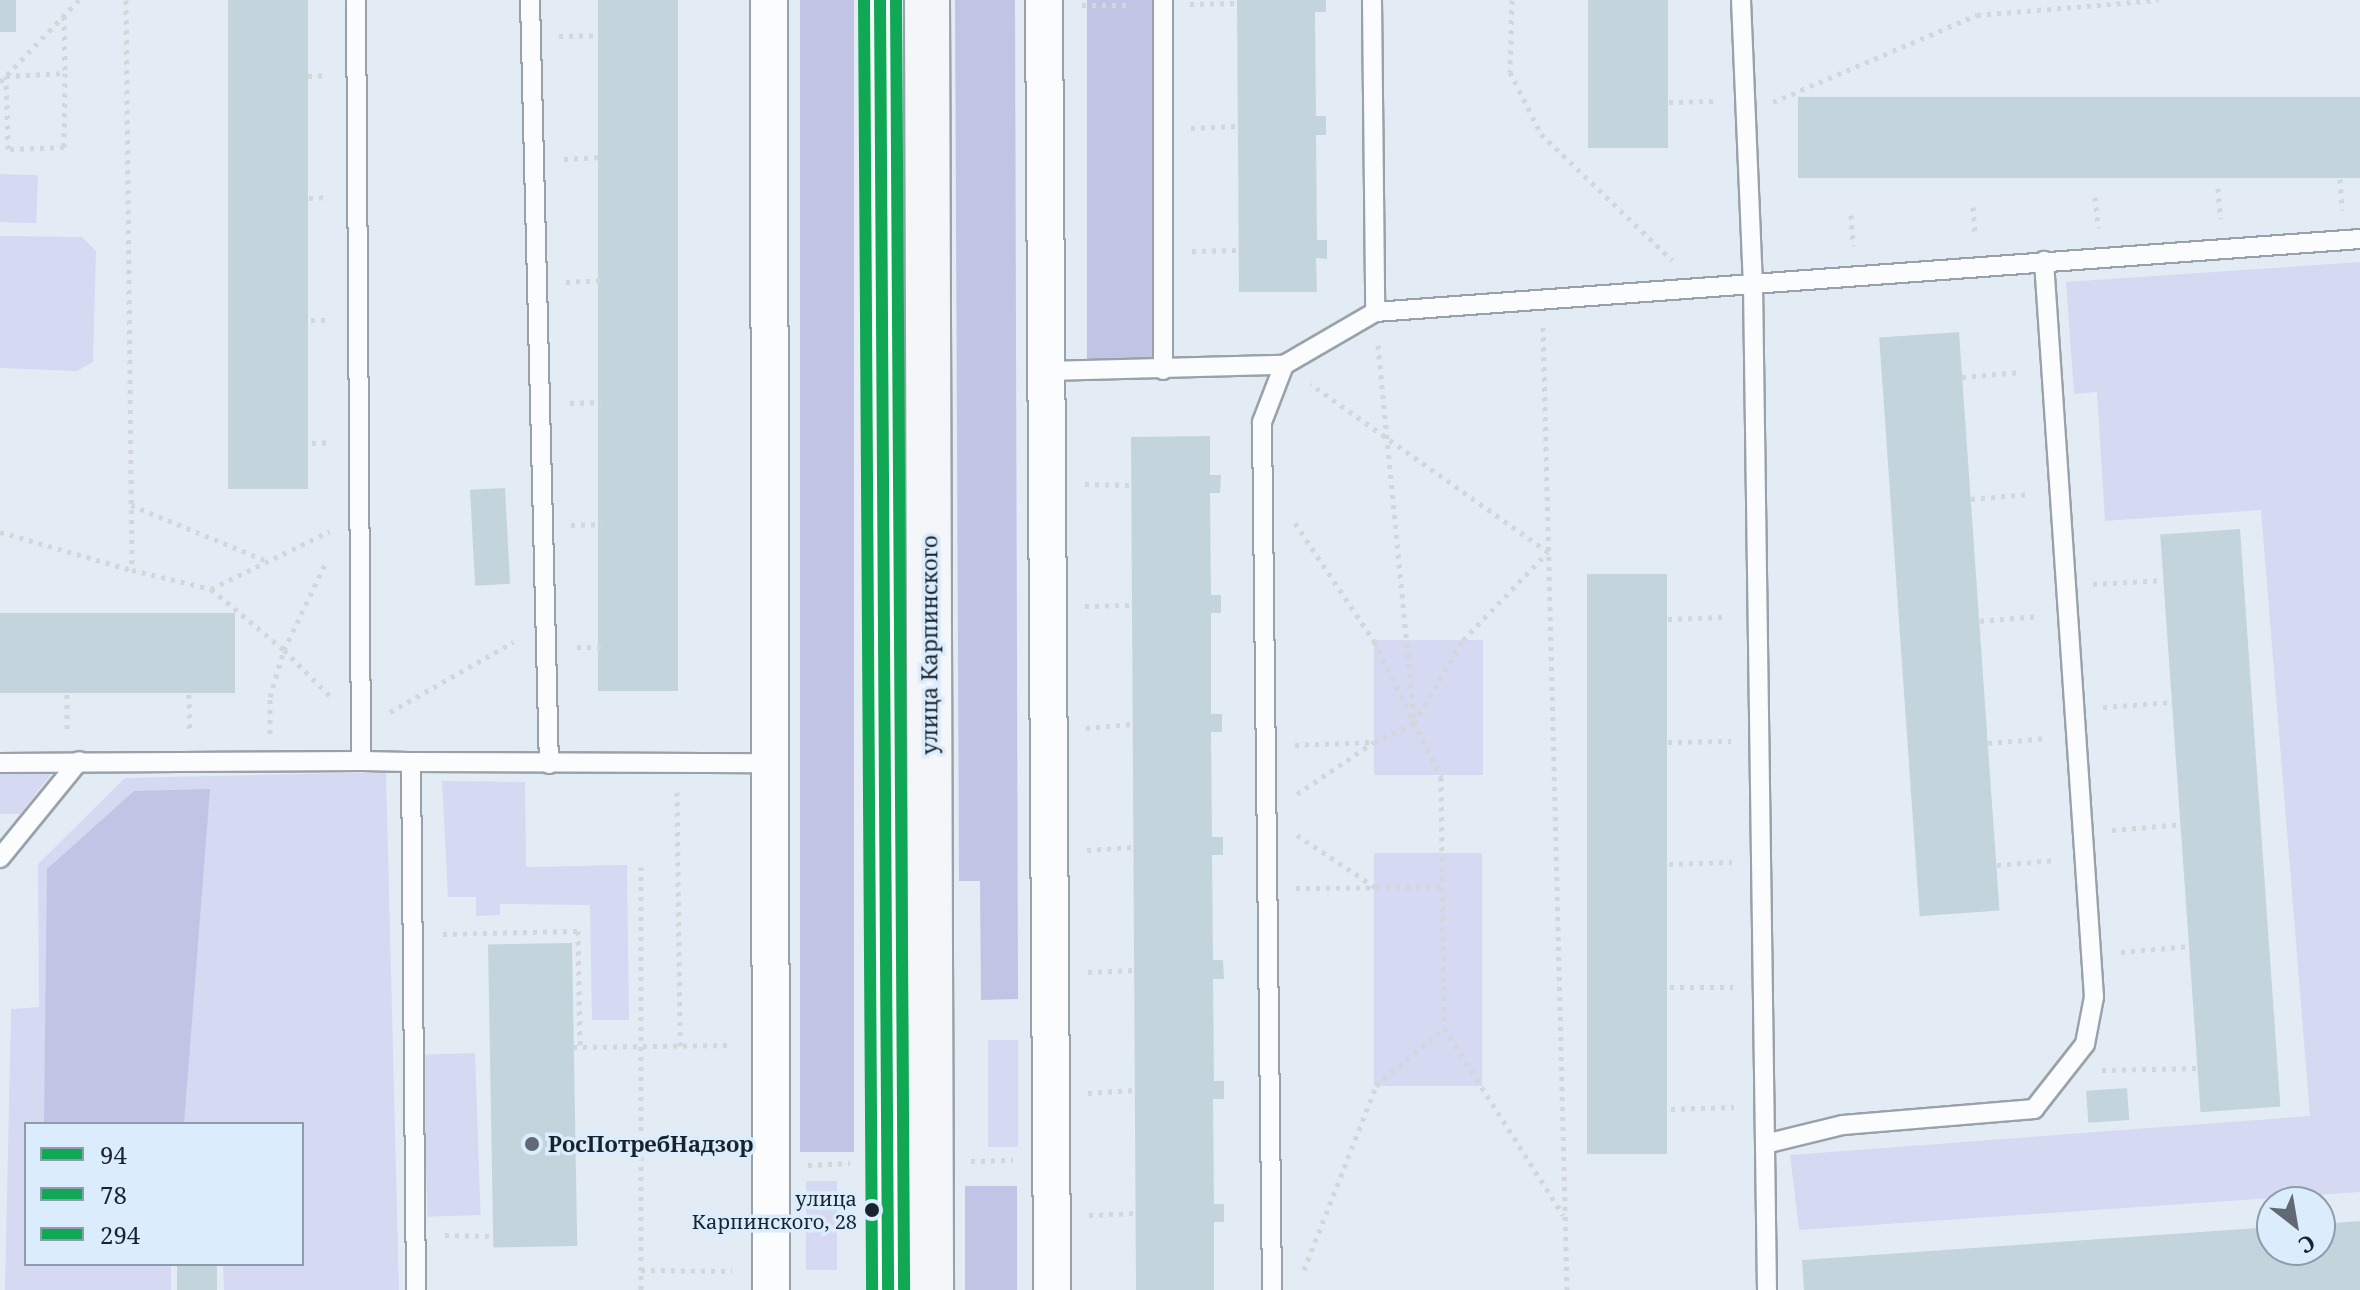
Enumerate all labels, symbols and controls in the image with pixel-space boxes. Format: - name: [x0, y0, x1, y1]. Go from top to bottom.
- street label: улица Карпинского: [916, 535, 942, 755]
- legend: [24, 1122, 304, 1266]
- place label: РосПотребНадзор: [548, 1131, 753, 1157]
- marker: РосПотребНадзор: [523, 1135, 541, 1153]
- text: 94: [100, 1138, 127, 1171]
- text: 78: [100, 1178, 127, 1211]
- place label: улица Карпинского, 28: [692, 1186, 857, 1233]
- north arrow: [2256, 1186, 2336, 1266]
- marker: улица Карпинского, 28: [864, 1202, 880, 1218]
- text: 294: [100, 1218, 140, 1251]
- text: С: [2293, 1228, 2321, 1261]

